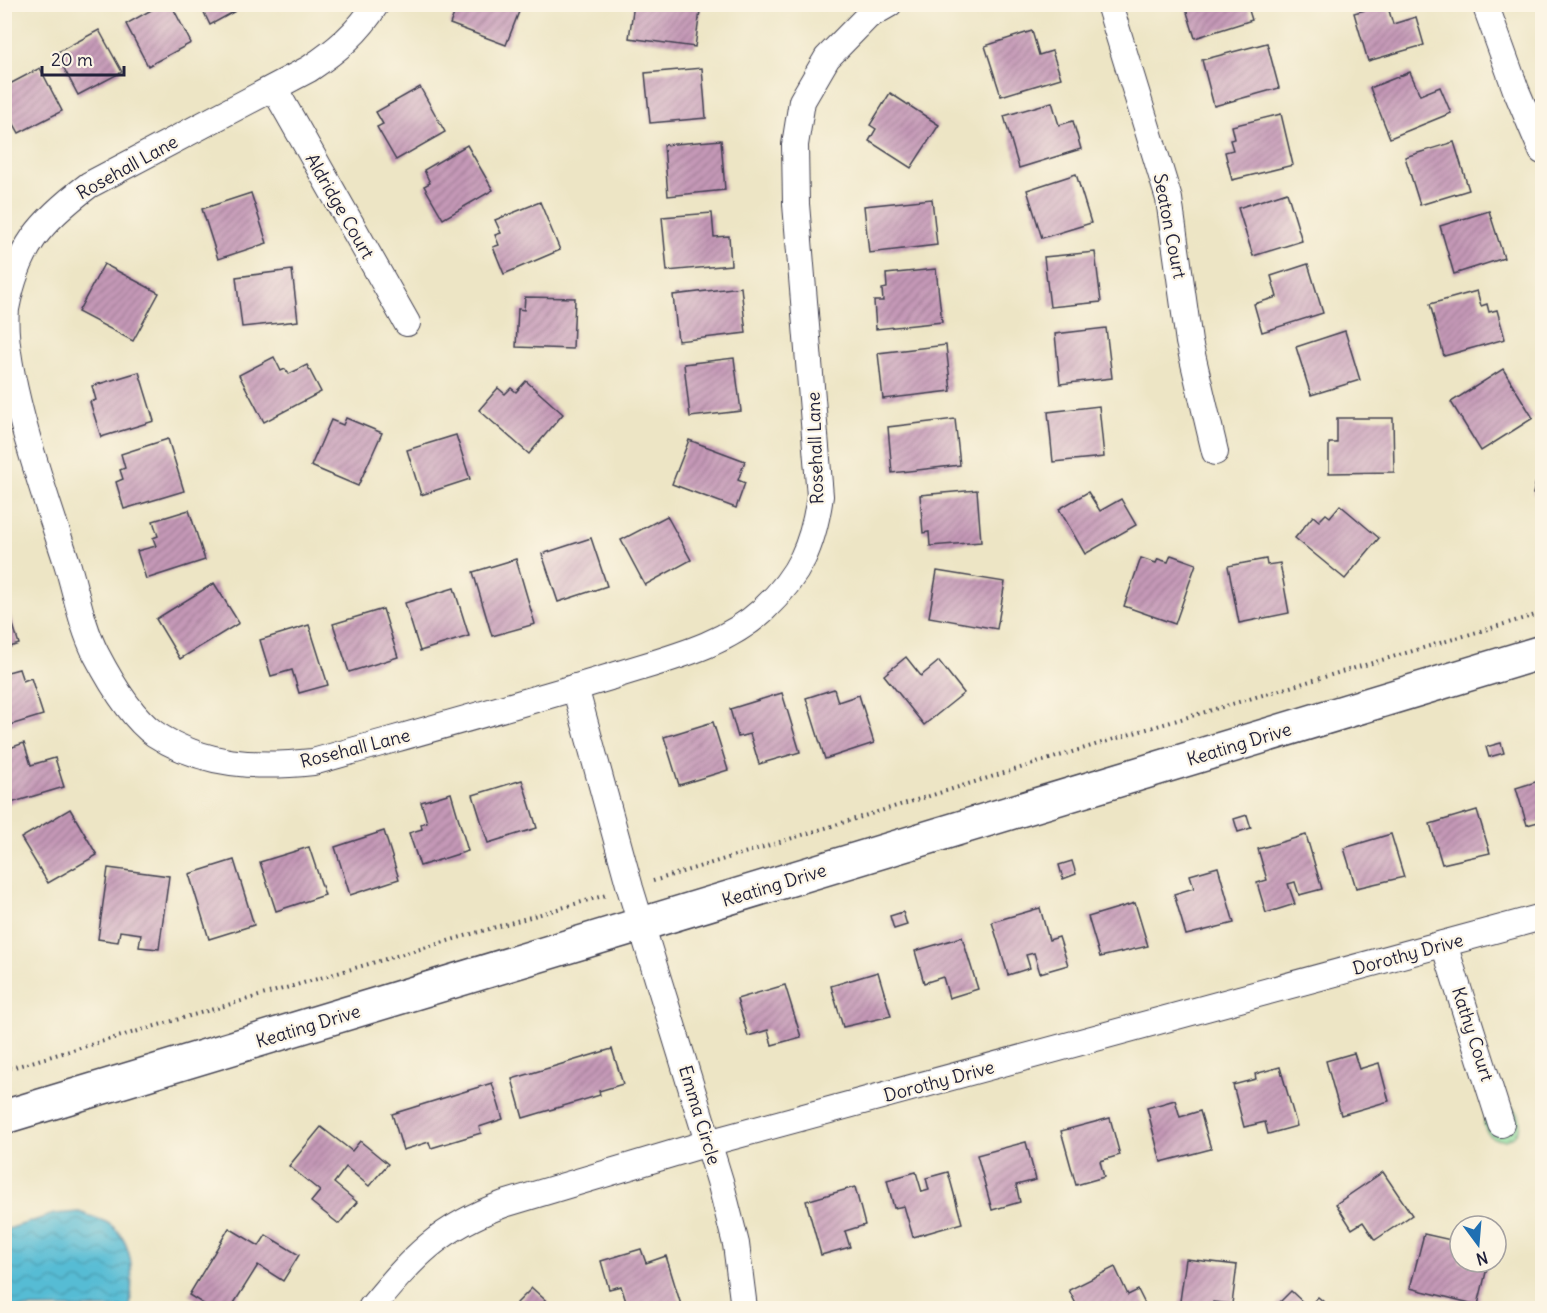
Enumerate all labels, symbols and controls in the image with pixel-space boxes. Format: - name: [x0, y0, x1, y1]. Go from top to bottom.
- scale bar: [42, 39, 124, 77]
- text: 20 m: [51, 48, 93, 71]
- street label: Rosehall Lane: [72, 130, 182, 204]
- street label: Aldridge Court: [301, 149, 379, 263]
- street label: Seaton Court: [1149, 171, 1191, 281]
- street label: Rosehall Lane: [802, 391, 828, 505]
- street label: Keating Drive: [1184, 717, 1294, 771]
- street label: Rosehall Lane: [298, 723, 412, 773]
- street label: Keating Drive: [719, 858, 829, 912]
- street label: Dorothy Drive: [1350, 928, 1466, 980]
- street label: Kathy Court: [1447, 984, 1499, 1084]
- street label: Keating Drive: [253, 999, 363, 1053]
- street label: Dorothy Drive: [881, 1055, 997, 1107]
- street label: Emma Circle: [674, 1063, 726, 1167]
- north arrow: [1448, 1214, 1508, 1274]
- text: N: [1474, 1247, 1490, 1270]

